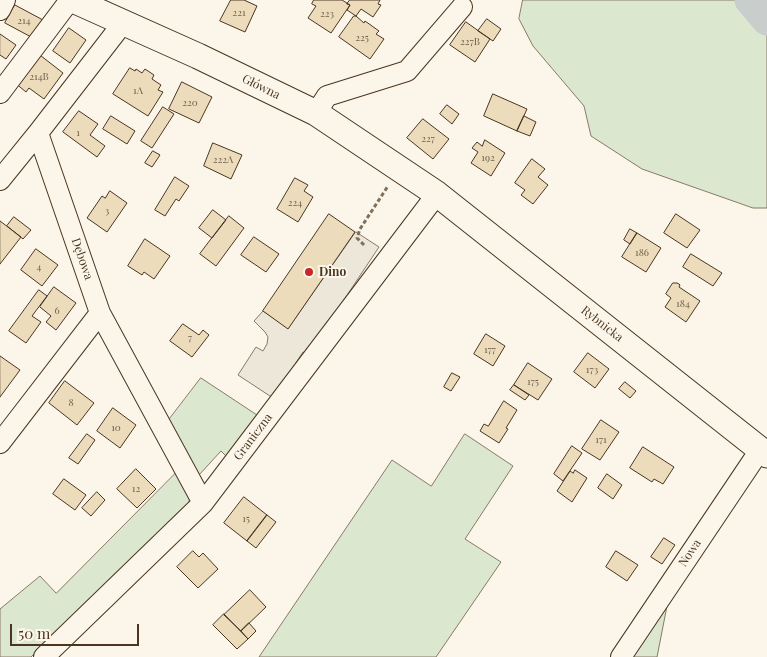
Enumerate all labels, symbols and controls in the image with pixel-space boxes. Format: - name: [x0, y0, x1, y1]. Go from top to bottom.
- house number: 221: [232, 7, 246, 19]
- house number: 223: [320, 8, 334, 20]
- house number: 214: [17, 15, 31, 27]
- house number: 225: [355, 32, 369, 44]
- house number: 227B: [460, 36, 480, 48]
- house number: 214B: [29, 71, 49, 83]
- street label: Główna: [240, 72, 282, 102]
- house number: 1A: [133, 85, 143, 97]
- house number: 220: [182, 97, 198, 109]
- house number: 1: [76, 127, 80, 139]
- house number: 227: [421, 133, 435, 145]
- house number: 192: [481, 152, 495, 164]
- house number: 222A: [213, 154, 233, 166]
- house number: 224: [288, 197, 302, 209]
- house number: 3: [105, 205, 109, 217]
- street label: Dębowa: [68, 236, 96, 282]
- house number: 186: [635, 247, 649, 259]
- house number: 4: [37, 261, 41, 273]
- place label: Dino: [319, 265, 346, 279]
- marker: Dino: [303, 266, 315, 278]
- house number: 184: [676, 298, 690, 310]
- street label: Rybnicka: [578, 303, 626, 345]
- house number: 6: [54, 305, 60, 317]
- house number: 7: [188, 332, 192, 344]
- house number: 177: [484, 344, 496, 356]
- house number: 173: [586, 364, 598, 376]
- house number: 175: [527, 376, 539, 388]
- house number: 8: [68, 397, 74, 409]
- street label: Graniczna: [231, 411, 275, 463]
- house number: 10: [111, 422, 121, 434]
- house number: 171: [595, 434, 607, 446]
- house number: 12: [132, 483, 140, 495]
- house number: 15: [242, 513, 250, 525]
- street label: Nowa: [676, 537, 704, 569]
- scale bar: [12, 614, 141, 646]
- text: 50 m: [18, 623, 50, 643]

